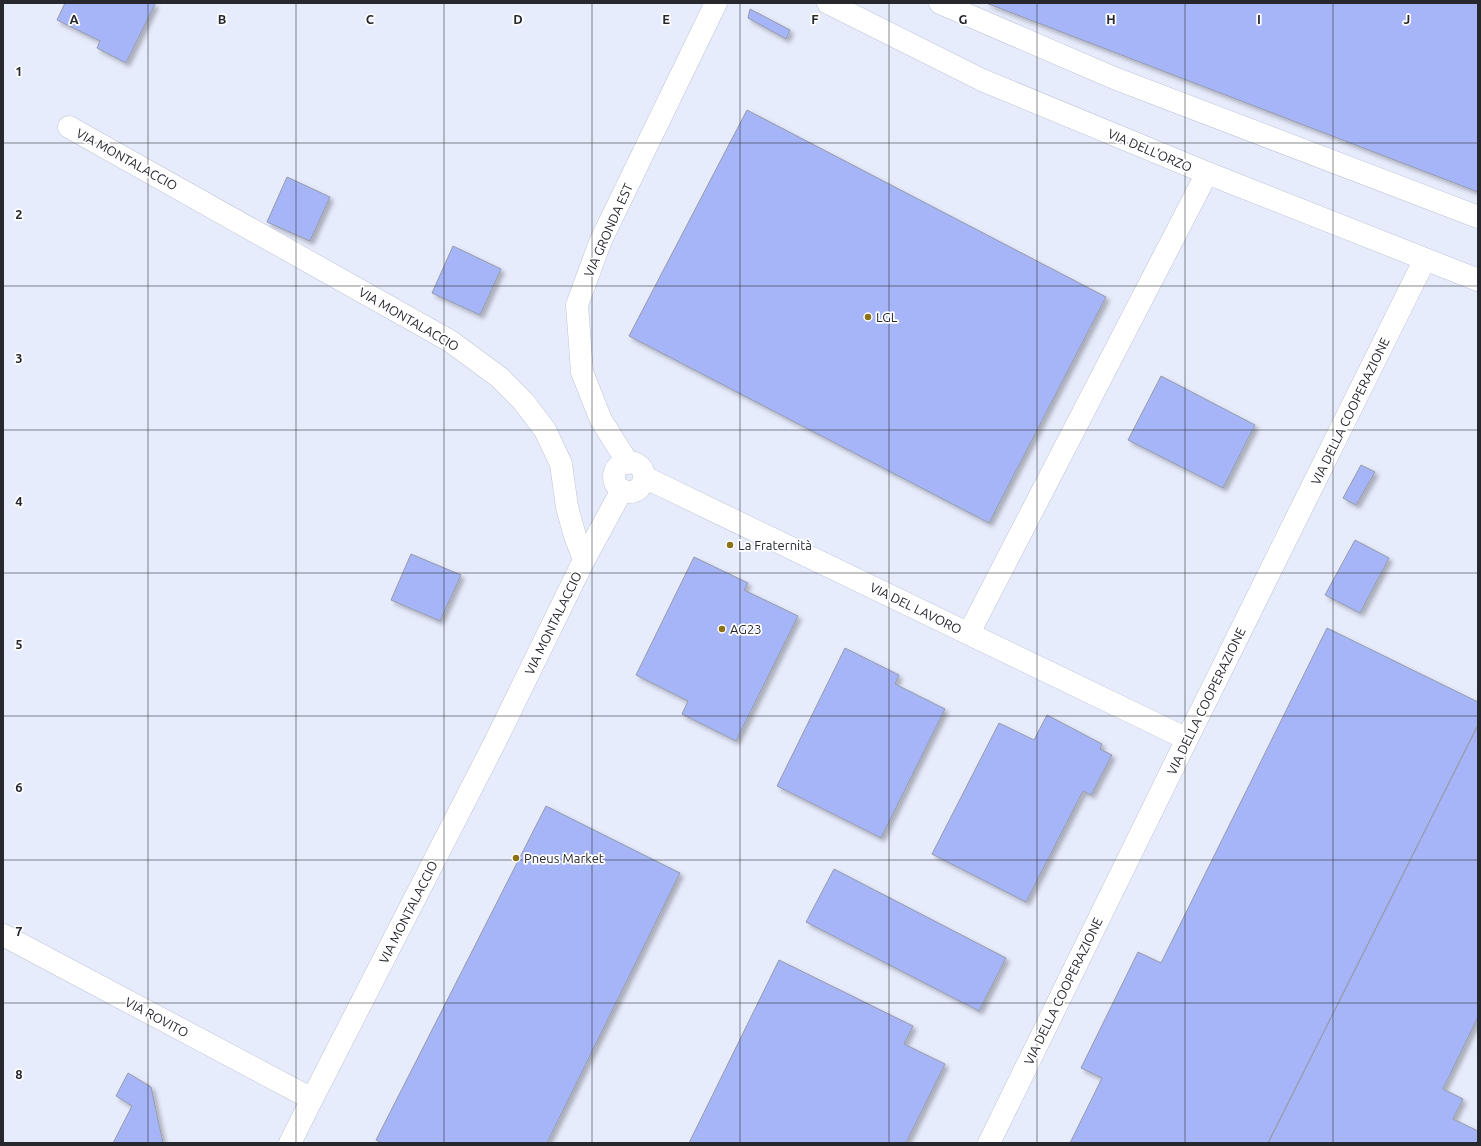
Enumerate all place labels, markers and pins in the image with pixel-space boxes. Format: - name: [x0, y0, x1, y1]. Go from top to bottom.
- place label: LGL: [876, 310, 898, 324]
- marker: LGL: [863, 312, 873, 322]
- place label: La Fraternità: [738, 538, 812, 552]
- marker: La Fraternità: [725, 540, 735, 550]
- place label: AG23: [730, 622, 762, 636]
- marker: AG23: [717, 624, 727, 634]
- place label: Pneus Market: [524, 851, 604, 865]
- marker: Pneus Market: [511, 853, 521, 863]

